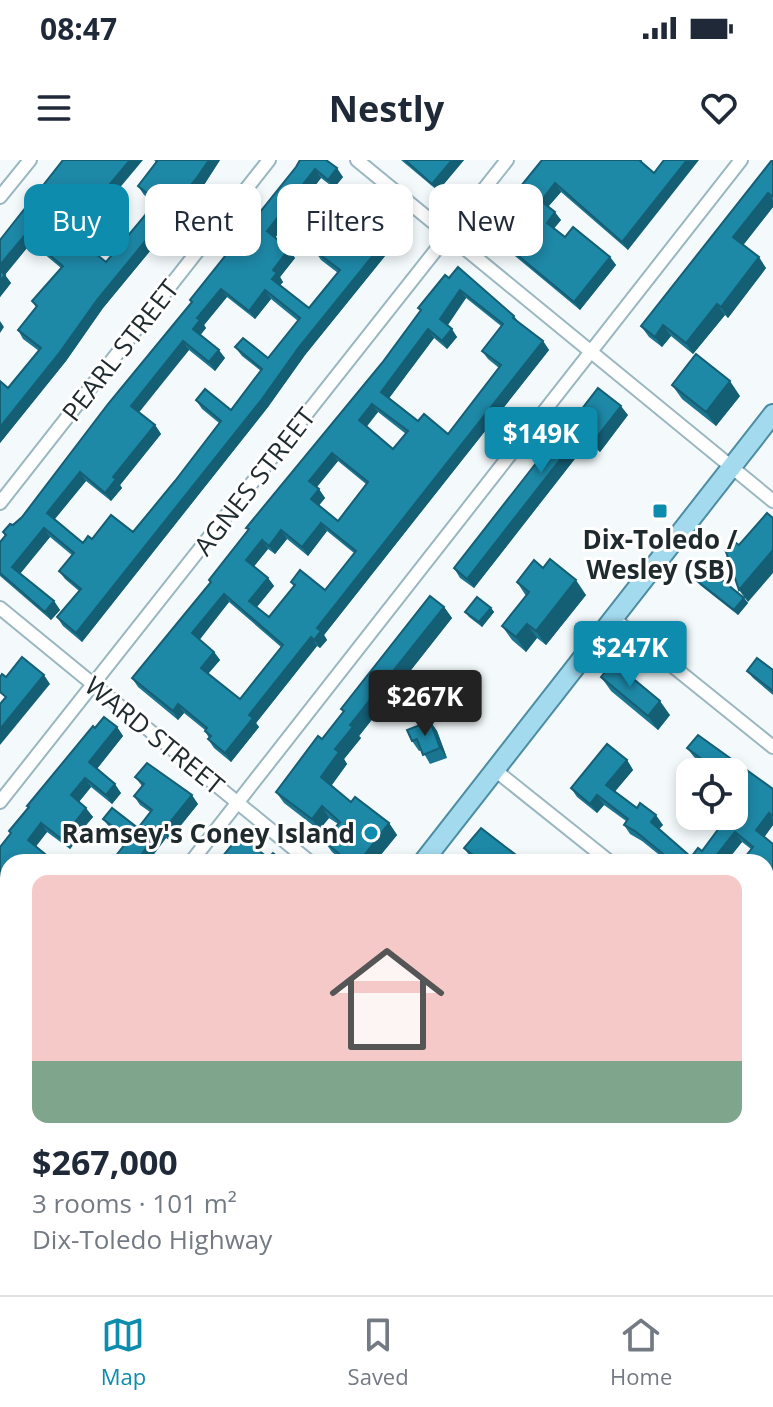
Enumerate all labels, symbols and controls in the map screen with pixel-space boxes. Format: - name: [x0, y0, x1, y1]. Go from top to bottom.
- text: 08:47: [40, 8, 117, 49]
- text: Nestly: [329, 84, 444, 133]
- icon: menu: [32, 86, 76, 130]
- icon: heart: [697, 86, 741, 130]
- chip: Buy: [24, 184, 129, 256]
- chip: Rent: [145, 184, 261, 256]
- chip: Filters: [277, 184, 413, 256]
- chip: New: [429, 184, 543, 256]
- street label: PEARL STREET: [53, 271, 187, 428]
- street label: AGNES STREET: [185, 399, 323, 562]
- pin: $149K: [485, 407, 597, 475]
- text: $149K: [503, 415, 579, 451]
- marker: Dix-Toledo / Wesley (SB): [651, 502, 669, 520]
- place label: Dix-Toledo / Wesley (SB): [582, 521, 738, 587]
- pin: $247K: [574, 621, 686, 689]
- text: $247K: [592, 629, 668, 665]
- street label: WARD STREET: [78, 668, 233, 803]
- pin: $267K: [369, 670, 481, 738]
- text: $267K: [387, 678, 463, 714]
- map controls: [676, 758, 748, 830]
- button: locate: [676, 758, 748, 830]
- place label: Ramsey's Coney Island: [62, 815, 355, 851]
- marker: Ramsey's Coney Island: [362, 824, 380, 842]
- icon: home: [315, 927, 459, 1071]
- text: $267,000: [32, 1139, 178, 1185]
- text: 3 rooms · 101 m²: [32, 1185, 237, 1221]
- text: Dix-Toledo Highway: [32, 1221, 272, 1257]
- tab: Map: [101, 1313, 146, 1391]
- tab: Saved: [348, 1313, 409, 1391]
- tab: Home: [610, 1313, 672, 1391]

